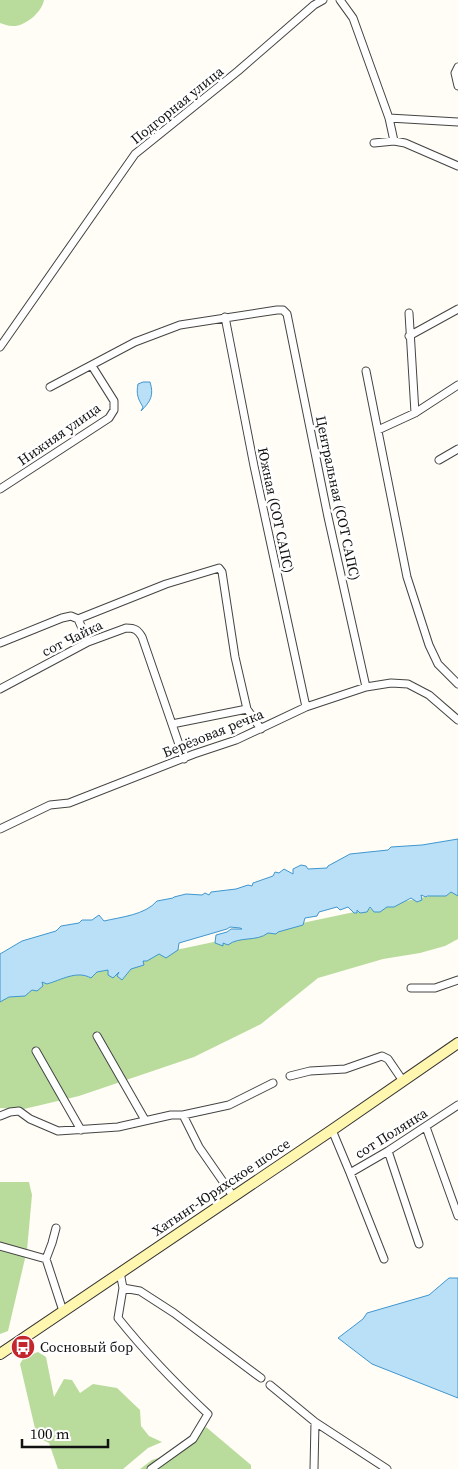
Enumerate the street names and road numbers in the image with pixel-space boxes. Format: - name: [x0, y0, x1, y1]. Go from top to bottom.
- street label: Подгорная улица: [126, 61, 228, 149]
- street label: Нижняя улица: [13, 397, 105, 470]
- street label: Центральная (СОТ САПС): [311, 414, 365, 582]
- street label: Южная (СОТ САПС): [253, 445, 299, 575]
- street label: сот Чайка: [38, 614, 107, 661]
- street label: Берёзовая речка: [159, 703, 267, 762]
- street label: сот Полянка: [351, 1102, 432, 1163]
- street label: Хатынг-Юряхское шоссе: [148, 1133, 294, 1241]

